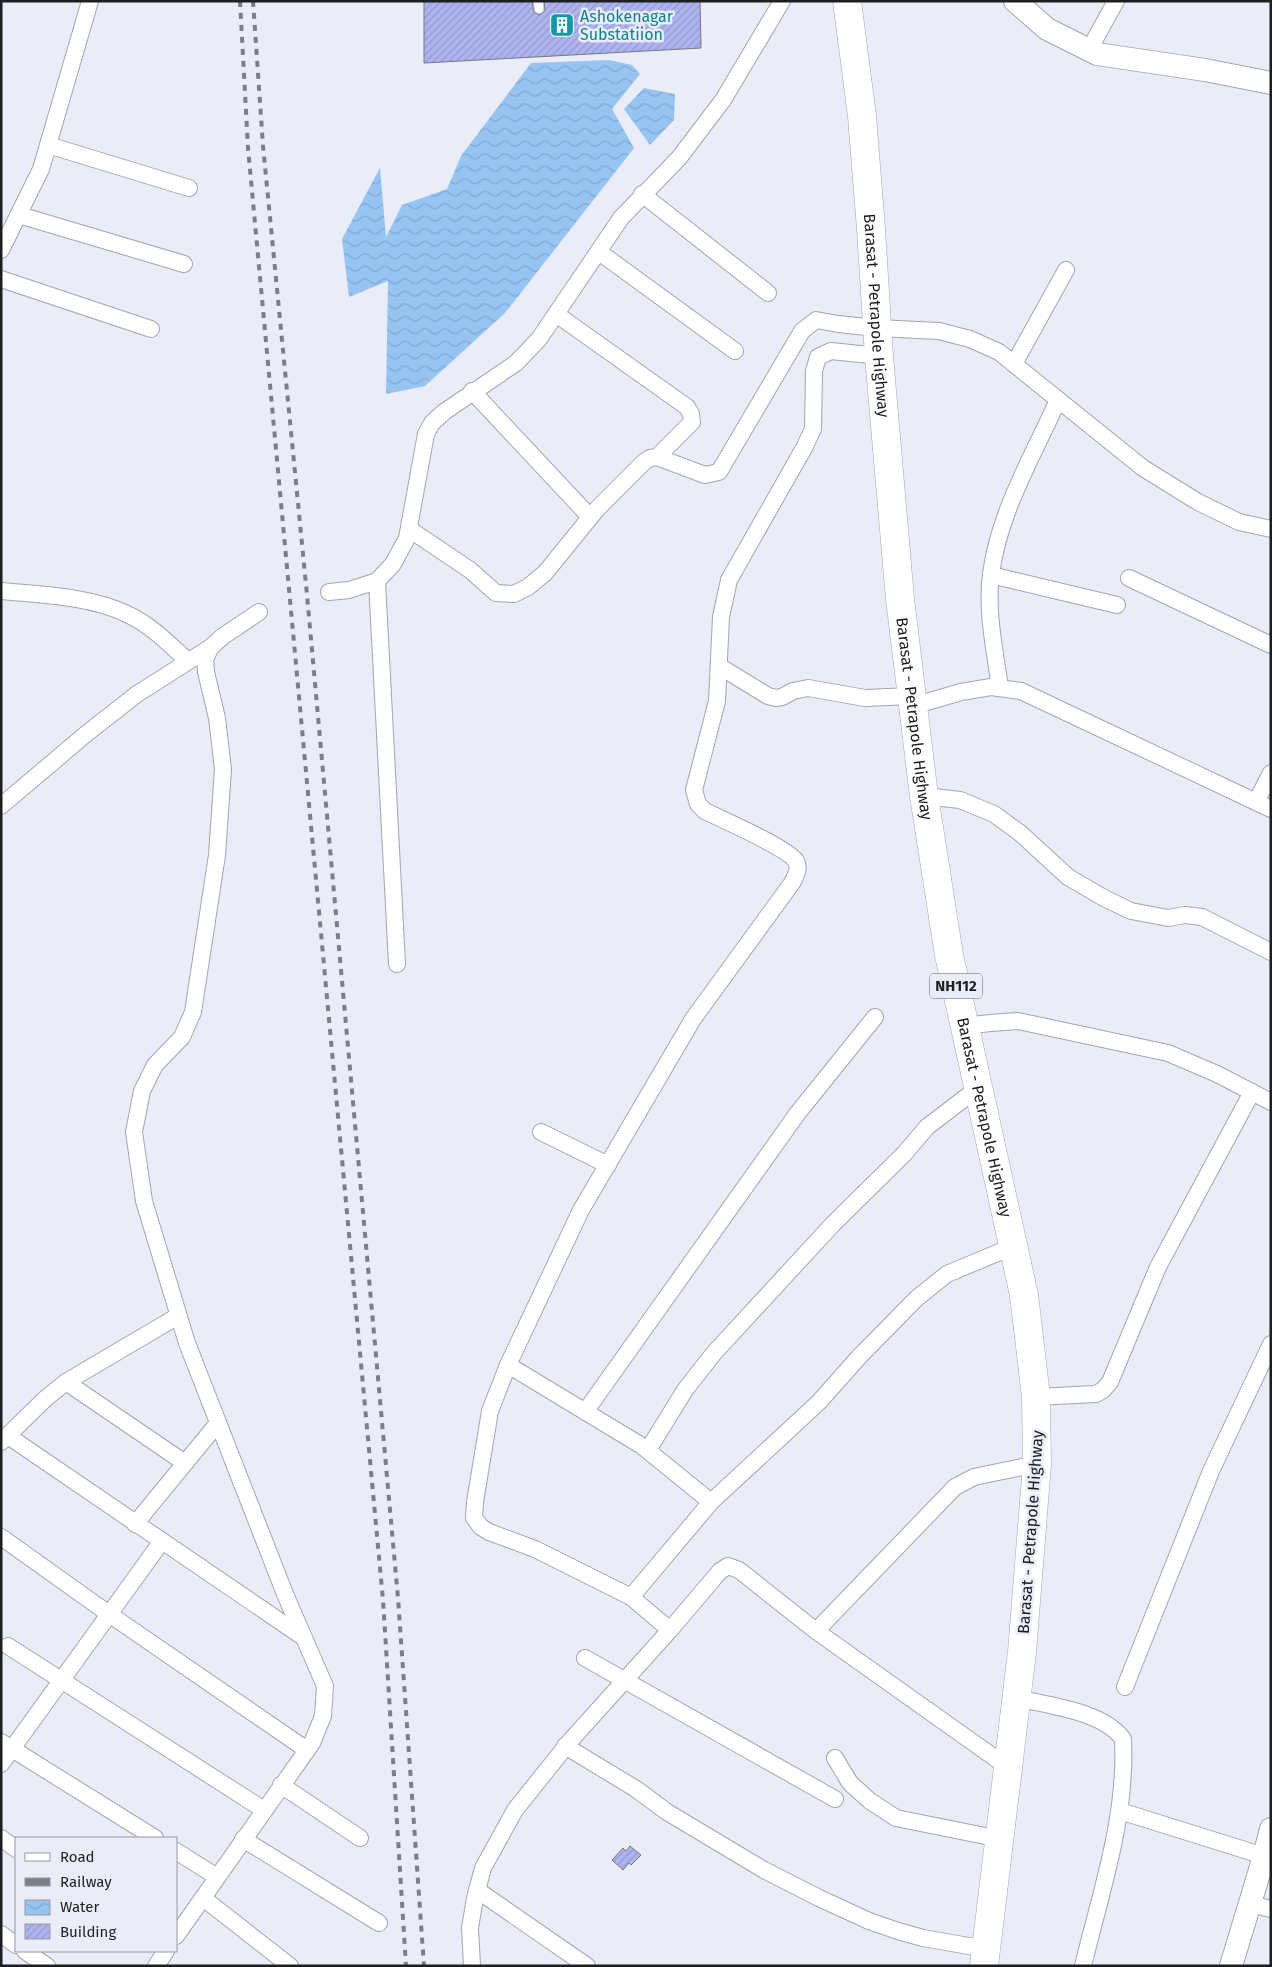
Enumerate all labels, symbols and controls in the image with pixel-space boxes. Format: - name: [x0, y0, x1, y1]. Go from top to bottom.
- place label: Ashokenagar Substatiion: [580, 7, 674, 44]
- building icon: Ashokenagar Substatiion: [549, 12, 575, 38]
- street label: Barasat - Petrapole Highway: [860, 213, 893, 418]
- street label: Barasat - Petrapole Highway: [892, 616, 937, 822]
- road number: NH112: [930, 974, 982, 998]
- street label: Barasat - Petrapole Highway: [953, 1016, 1016, 1219]
- street label: Barasat - Petrapole Highway: [1014, 1429, 1047, 1634]
- legend: [15, 1837, 178, 1952]
- text: Road: [60, 1848, 95, 1866]
- text: Railway: [60, 1873, 112, 1891]
- text: Water: [60, 1898, 99, 1916]
- text: Building: [60, 1923, 116, 1941]

